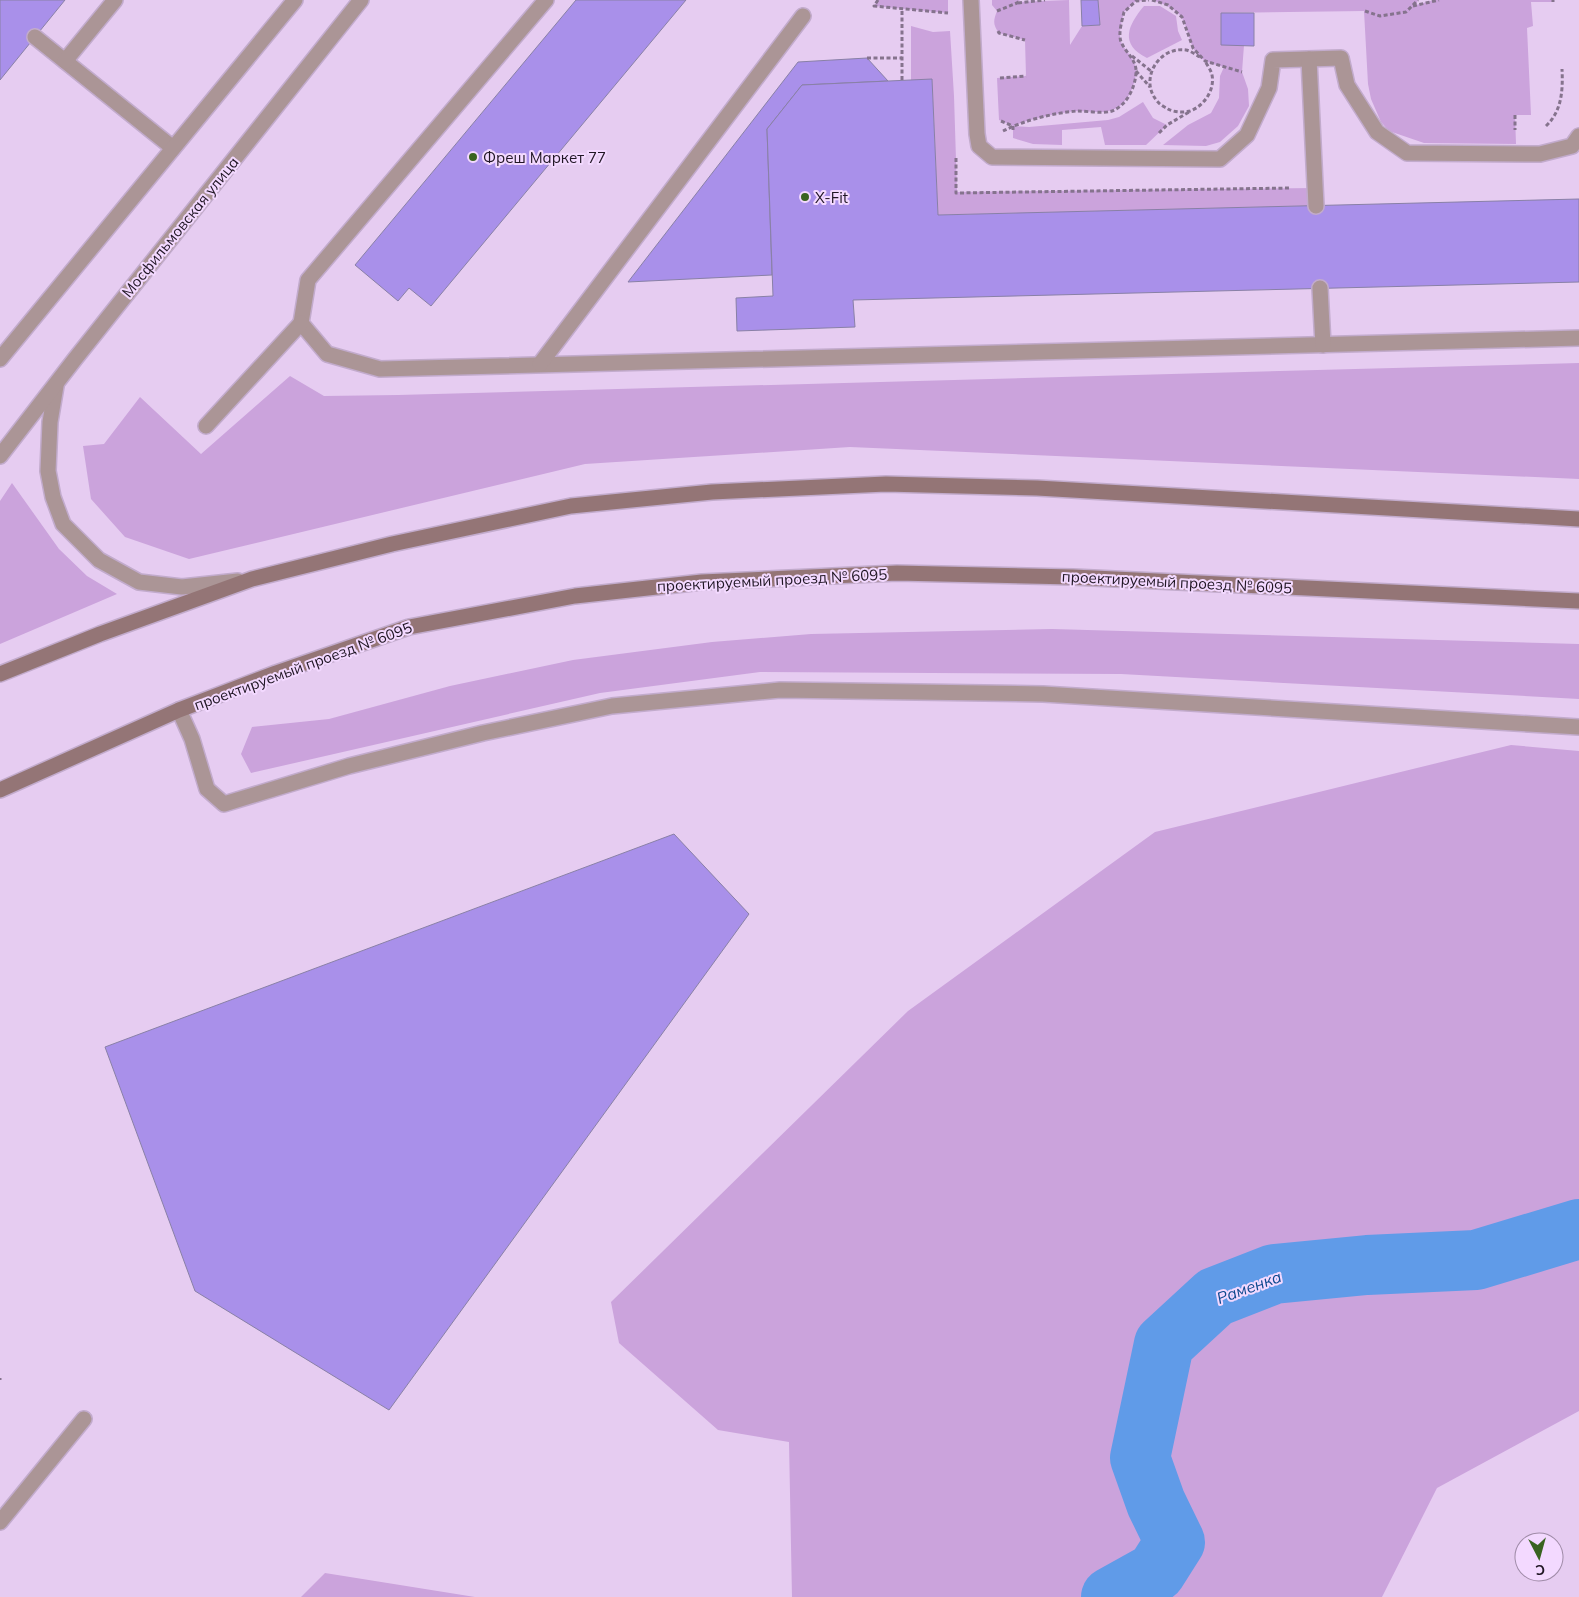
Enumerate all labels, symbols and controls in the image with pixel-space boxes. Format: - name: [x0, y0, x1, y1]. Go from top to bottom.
- place label: Фреш Маркет 77: [483, 148, 606, 167]
- marker: Фреш Маркет 77: [467, 151, 479, 163]
- street label: Мосфильмовская улица: [117, 153, 243, 301]
- place label: X-Fit: [815, 188, 848, 207]
- marker: X-Fit: [799, 191, 811, 203]
- street label: проектируемый проезд № 6095: [656, 564, 888, 596]
- street label: проектируемый проезд № 6095: [1061, 566, 1293, 598]
- street label: проектируемый проезд № 6095: [191, 618, 415, 714]
- water label: Раменка: [1214, 1266, 1284, 1308]
- north arrow: [1514, 1532, 1564, 1582]
- text: С: [1535, 1560, 1546, 1579]

